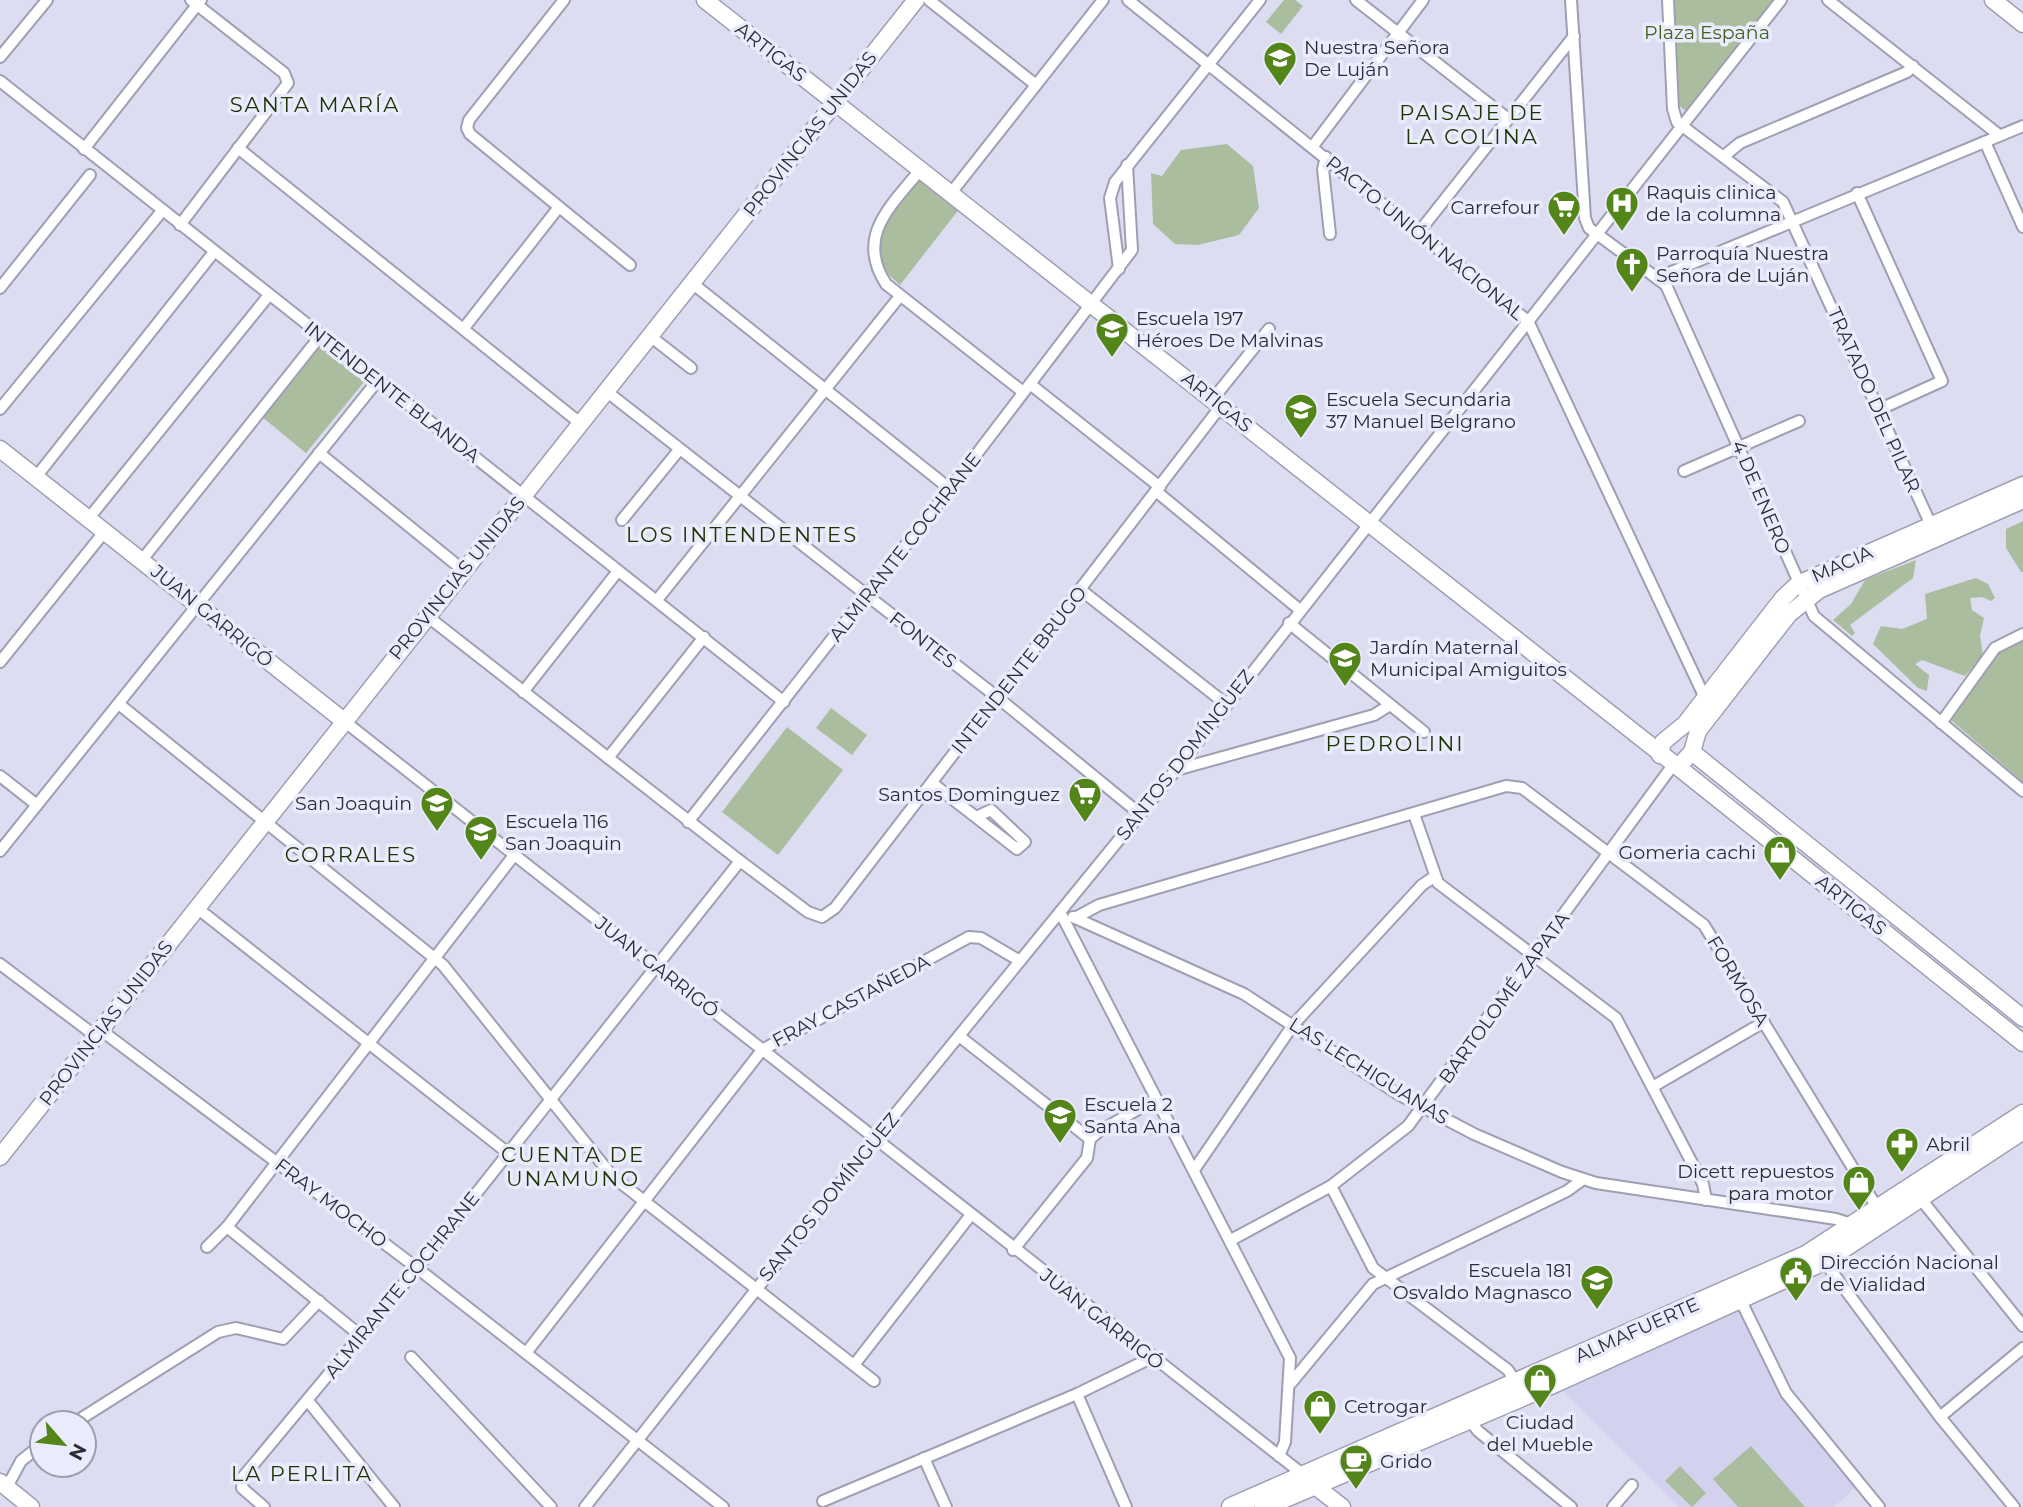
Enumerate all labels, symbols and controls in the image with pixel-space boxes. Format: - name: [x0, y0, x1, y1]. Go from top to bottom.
- street label: ARTIGAS: [731, 17, 811, 87]
- park label: Plaza España: [1644, 21, 1770, 44]
- place label: Nuestra Señora De Luján: [1304, 36, 1450, 81]
- school or university icon: Nuestra Señora De Luján: [1261, 39, 1299, 88]
- street label: PROVINCIAS UNIDAS: [738, 47, 882, 221]
- district label: SANTA MARÍA: [230, 92, 400, 117]
- district label: PAISAJE DE LA COLINA: [1399, 100, 1545, 149]
- street label: PACTO UNIÓN NACIONAL: [1321, 151, 1529, 325]
- place label: Raquis clinica de la columna: [1646, 181, 1781, 226]
- hospital icon: Raquis clinica de la columna: [1603, 184, 1641, 233]
- supermarket icon: Carrefour: [1545, 188, 1583, 237]
- place label: Carrefour: [1451, 196, 1540, 219]
- place label: Parroquía Nuestra Señora de Luján: [1656, 242, 1829, 287]
- church icon: Parroquía Nuestra Señora de Luján: [1613, 245, 1651, 294]
- street label: TRATADO DEL PILAR: [1823, 304, 1925, 496]
- place label: Escuela 197 Héroes De Malvinas: [1136, 307, 1323, 352]
- school or university icon: Escuela 197 Héroes De Malvinas: [1093, 310, 1131, 359]
- street label: INTENDENTE BLANDA: [300, 316, 485, 468]
- street label: ARTIGAS: [1177, 367, 1257, 437]
- place label: Escuela Secundaria 37 Manuel Belgrano: [1326, 388, 1516, 433]
- school or university icon: Escuela Secundaria 37 Manuel Belgrano: [1282, 391, 1320, 440]
- street label: 4 DE ENERO: [1727, 437, 1795, 557]
- street label: ALMIRANTE COCHRANE: [824, 448, 986, 646]
- street label: PROVINCIAS UNIDAS: [384, 492, 530, 664]
- district label: LOS INTENDENTES: [626, 522, 858, 547]
- street label: MACIA: [1808, 540, 1876, 588]
- street label: JUAN GARRIGÓ: [146, 559, 278, 672]
- street label: INTENDENTE BRUGO: [946, 582, 1092, 758]
- street label: FONTES: [885, 607, 961, 673]
- place label: Jardín Maternal Municipal Amiguitos: [1369, 636, 1567, 681]
- school or university icon: Jardín Maternal Municipal Amiguitos: [1326, 639, 1364, 688]
- street label: SANTOS DOMÍNGUEZ: [1111, 665, 1259, 845]
- district label: PEDROLINI: [1325, 731, 1465, 756]
- supermarket icon: Santos Dominguez: [1066, 775, 1104, 824]
- place label: Santos Dominguez: [878, 783, 1060, 806]
- school or university icon: San Joaquin: [418, 784, 456, 833]
- place label: San Joaquin: [295, 792, 412, 815]
- place label: Escuela 116 San Joaquin: [505, 810, 622, 855]
- school or university icon: Escuela 116 San Joaquin: [462, 813, 500, 862]
- shop icon: Gomeria cachi: [1761, 833, 1799, 882]
- place label: Gomeria cachi: [1619, 841, 1756, 864]
- district label: CORRALES: [285, 842, 417, 867]
- street label: ARTIGAS: [1811, 870, 1891, 940]
- street label: BARTOLOMÉ ZAPATA: [1434, 907, 1574, 1088]
- street label: JUAN GARRIGÓ: [590, 911, 723, 1022]
- street label: FORMOSA: [1702, 932, 1774, 1031]
- street label: PROVINCIAS UNIDAS: [34, 936, 178, 1110]
- street label: FRAY CASTAÑEDA: [768, 950, 934, 1052]
- street label: LAS LECHIGUANAS: [1285, 1013, 1453, 1129]
- place label: Escuela 2 Santa Ana: [1084, 1093, 1181, 1138]
- school or university icon: Escuela 2 Santa Ana: [1041, 1096, 1079, 1145]
- street label: SANTOS DOMÍNGUEZ: [754, 1108, 904, 1286]
- pharmacy icon: Abril: [1883, 1125, 1921, 1174]
- place label: Abril: [1926, 1133, 1970, 1156]
- district label: CUENTA DE UNAMUNO: [501, 1142, 645, 1191]
- street label: FRAY MOCHO: [270, 1153, 392, 1253]
- place label: Dicett repuestos para motor: [1677, 1160, 1834, 1205]
- shop icon: Dicett repuestos para motor: [1840, 1163, 1878, 1212]
- street label: ALMIRANTE COCHRANE: [320, 1187, 484, 1383]
- place label: Dirección Nacional de Vialidad: [1820, 1251, 1999, 1296]
- public building icon: Dirección Nacional de Vialidad: [1777, 1254, 1815, 1303]
- place label: Escuela 181 Osvaldo Magnasco: [1393, 1259, 1572, 1304]
- school or university icon: Escuela 181 Osvaldo Magnasco: [1578, 1262, 1616, 1311]
- street label: JUAN GARRIGÓ: [1035, 1263, 1168, 1374]
- street label: ALMAFUERTE: [1571, 1292, 1703, 1368]
- shop icon: Ciudad del Mueble: [1521, 1361, 1559, 1410]
- shop icon: Cetrogar: [1301, 1387, 1339, 1436]
- place label: Cetrogar: [1344, 1395, 1427, 1418]
- north arrow: [28, 1409, 98, 1479]
- place label: Ciudad del Mueble: [1487, 1411, 1593, 1456]
- text: N: [64, 1440, 91, 1464]
- cafe icon: Grido: [1337, 1442, 1375, 1491]
- place label: Grido: [1380, 1450, 1432, 1473]
- district label: LA PERLITA: [231, 1461, 373, 1486]

